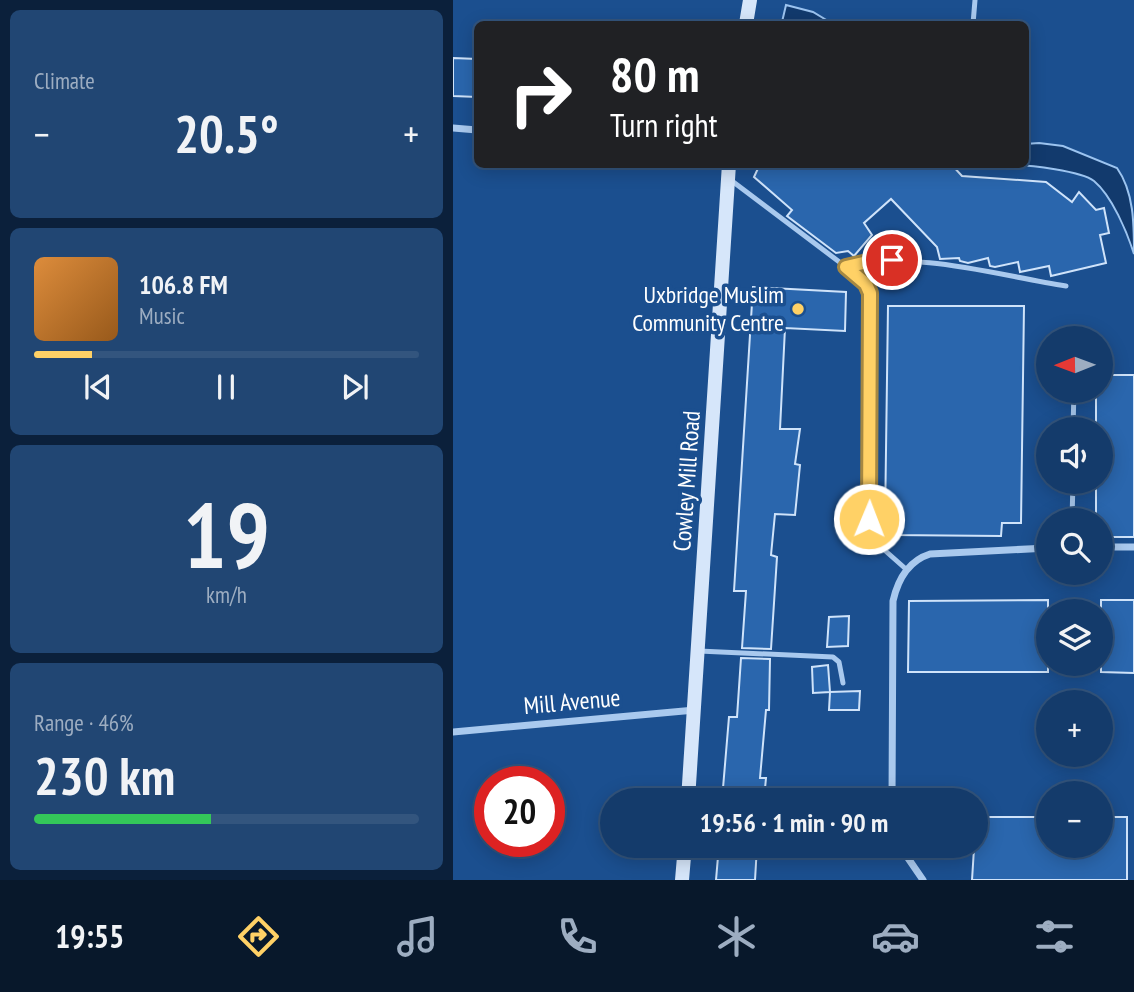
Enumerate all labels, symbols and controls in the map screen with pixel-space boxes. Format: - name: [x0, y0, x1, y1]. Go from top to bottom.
- text: 80 m: [610, 42, 699, 106]
- icon: right: [495, 49, 586, 140]
- text: Climate: [34, 66, 95, 95]
- text: 20.5°: [174, 100, 279, 167]
- text: Turn right: [610, 104, 718, 146]
- text: −: [34, 109, 50, 158]
- text: +: [403, 109, 419, 158]
- pin: [862, 230, 922, 290]
- icon: arrive: [873, 241, 911, 279]
- text: 106.8 FM: [139, 268, 228, 301]
- place label: Uxbridge Muslim Community Centre: [632, 279, 784, 338]
- text: Music: [139, 301, 185, 330]
- marker: Uxbridge Muslim Community Centre: [790, 301, 806, 317]
- north arrow: [1036, 326, 1113, 402]
- map controls: [1036, 326, 1113, 858]
- icon: previous: [79, 368, 117, 406]
- icon: pause: [207, 368, 245, 406]
- icon: next: [336, 368, 374, 406]
- street label: Cowley Mill Road: [666, 410, 707, 552]
- button: sound: [1036, 417, 1113, 494]
- text: 19: [183, 475, 270, 593]
- position arrow: [832, 482, 906, 556]
- button: search: [1036, 508, 1113, 585]
- text: km/h: [206, 580, 247, 609]
- button: layers: [1036, 599, 1113, 676]
- street label: Mill Avenue: [522, 682, 622, 721]
- button: +: [1036, 690, 1113, 767]
- text: Range · 46%: [34, 708, 134, 737]
- text: 230 km: [34, 742, 175, 809]
- speed limit sign: 20: [474, 766, 565, 857]
- button: −: [1036, 781, 1113, 858]
- text: 19:56 · 1 min · 90 m: [700, 806, 888, 839]
- icon: directions: [234, 912, 283, 961]
- icon: music: [393, 912, 442, 961]
- icon: phone: [553, 912, 602, 961]
- icon: climate: [712, 912, 761, 961]
- icon: car: [871, 912, 920, 961]
- icon: filters: [1030, 912, 1079, 961]
- text: 19:55: [55, 915, 124, 957]

